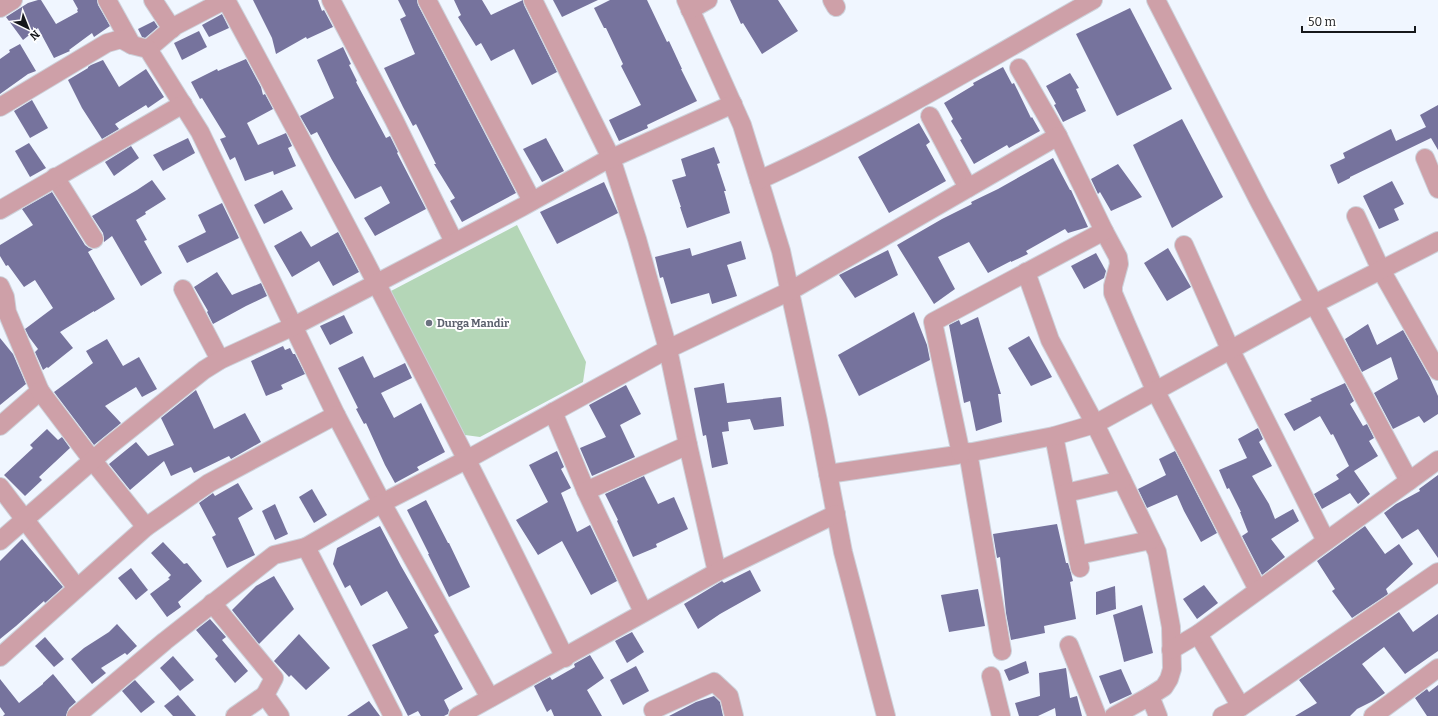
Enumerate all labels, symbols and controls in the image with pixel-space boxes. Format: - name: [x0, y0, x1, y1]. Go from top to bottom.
- north arrow: [8, 8, 48, 48]
- scale bar: [1302, 8, 1415, 34]
- text: 50 m: [1308, 15, 1337, 29]
- text: N: [27, 27, 42, 43]
- place label: Durga Mandir: [437, 317, 510, 330]
- marker: Durga Mandir: [424, 318, 434, 328]

